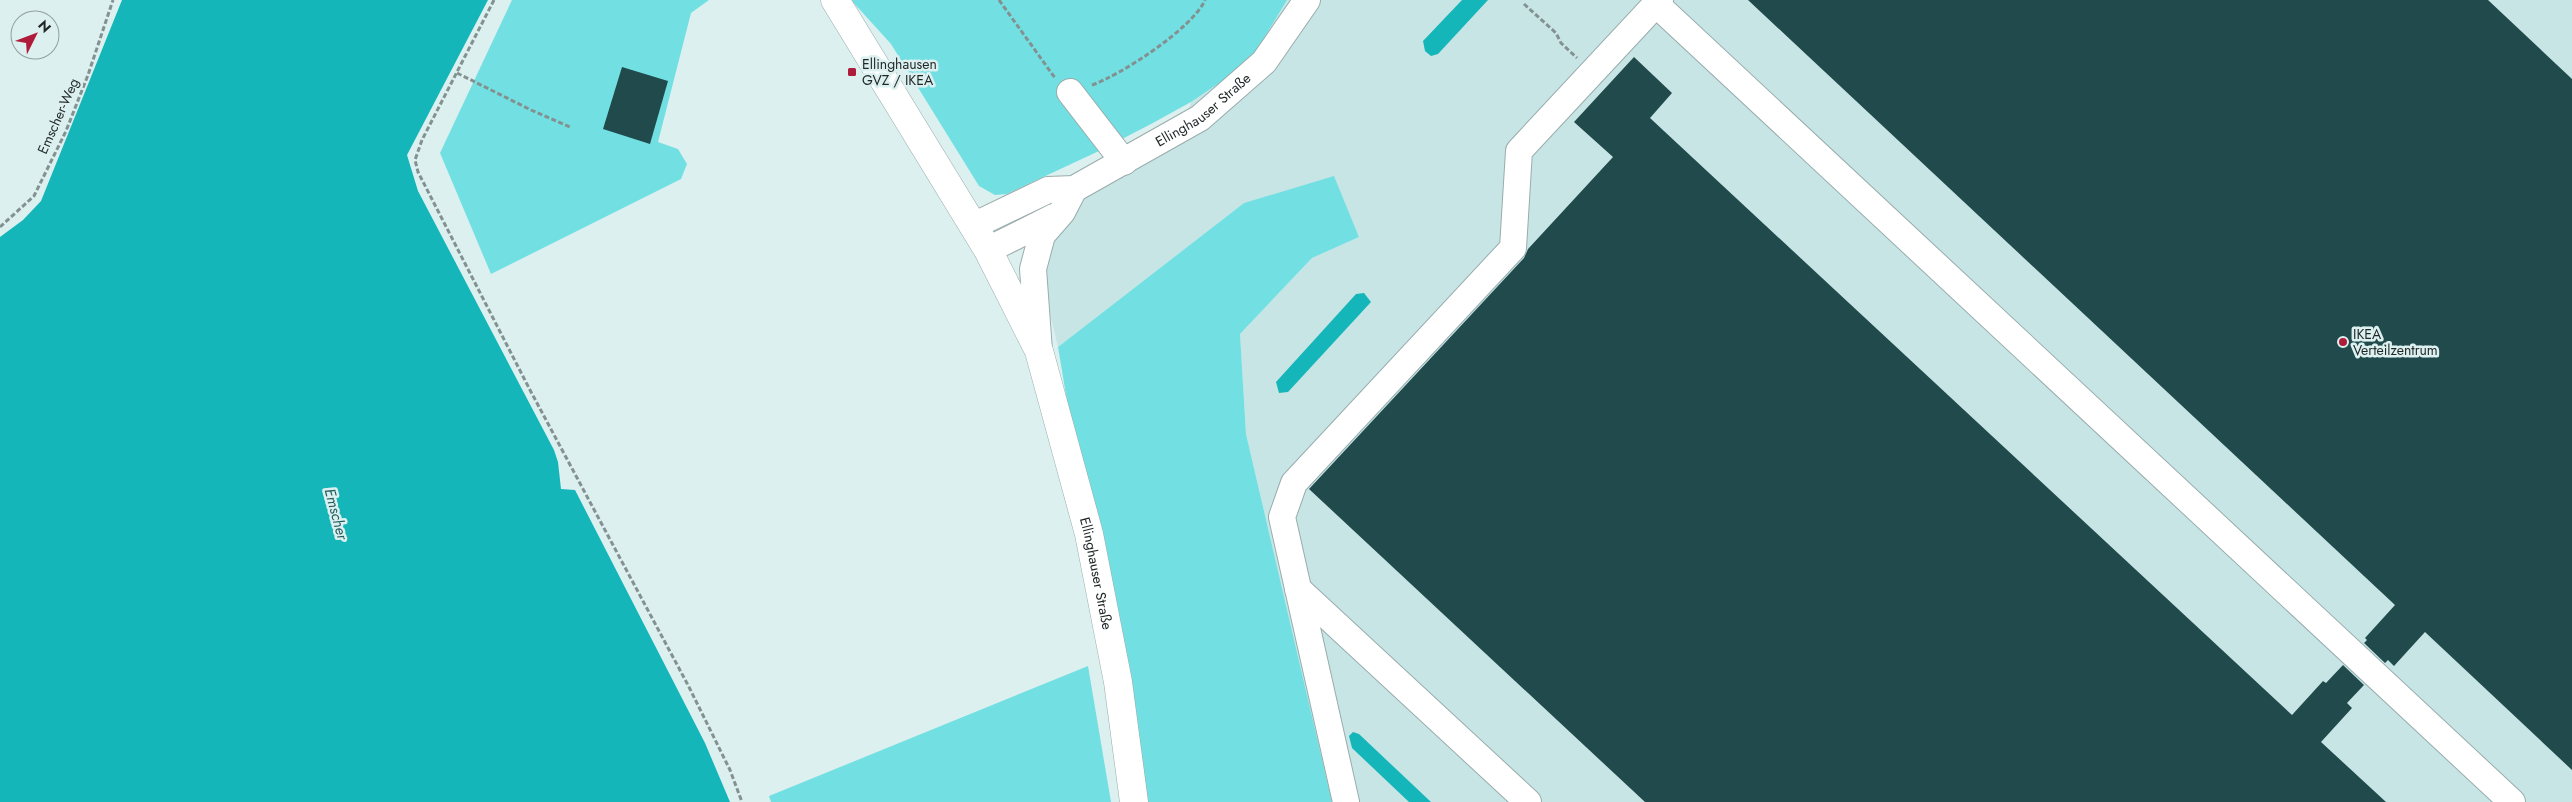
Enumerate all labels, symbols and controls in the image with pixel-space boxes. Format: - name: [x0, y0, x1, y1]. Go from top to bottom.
- north arrow: [10, 10, 60, 60]
- text: N: [34, 15, 56, 37]
- place label: Ellinghausen GVZ / IKEA: [862, 54, 937, 90]
- marker: Ellinghausen GVZ / IKEA: [846, 66, 858, 78]
- street label: Ellinghauser Straße: [1152, 68, 1255, 151]
- street label: Emscher-Weg: [32, 75, 84, 157]
- place label: IKEA Verteilzentrum: [2353, 324, 2438, 360]
- marker: IKEA Verteilzentrum: [2337, 336, 2349, 348]
- water label: Emscher: [319, 486, 354, 543]
- street label: Ellinghauser Straße: [1075, 515, 1117, 631]

